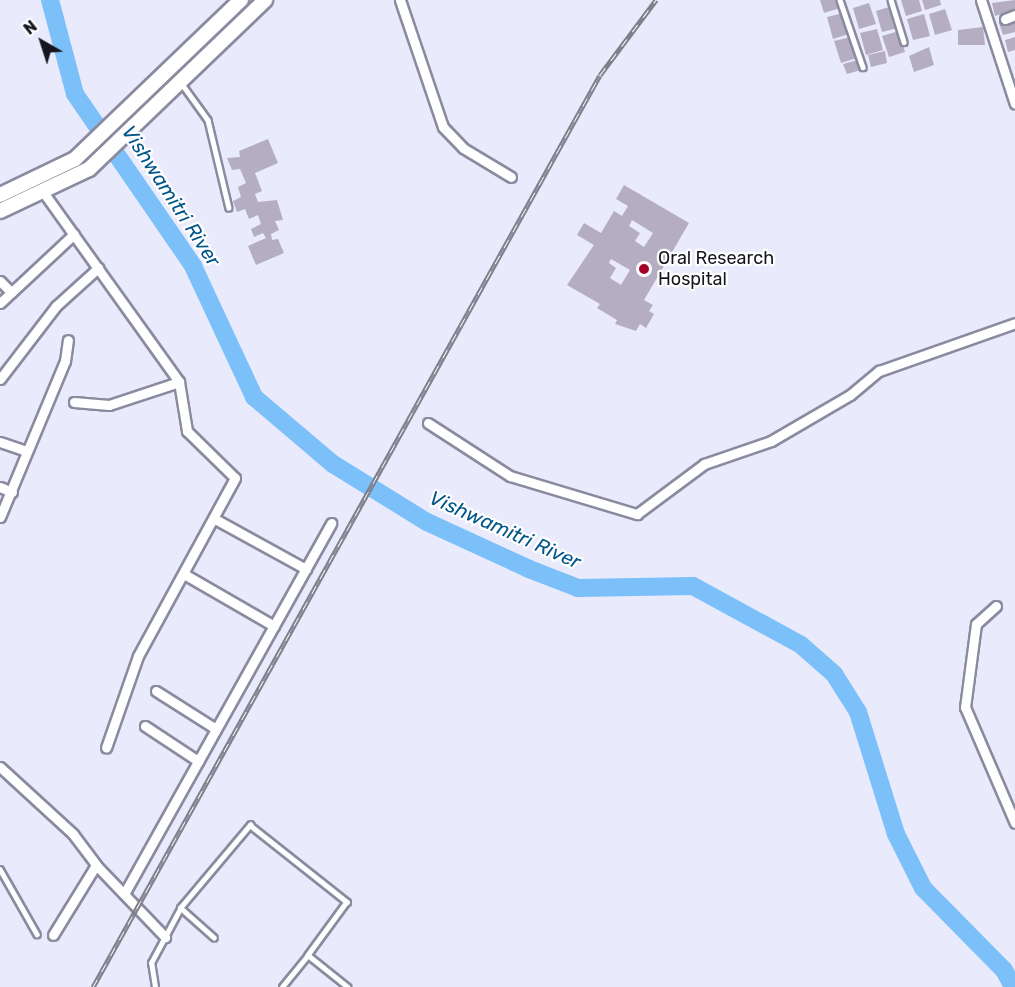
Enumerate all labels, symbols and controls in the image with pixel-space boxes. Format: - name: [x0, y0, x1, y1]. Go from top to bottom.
- north arrow: [12, 12, 72, 72]
- text: N: [20, 17, 41, 39]
- water label: Vishwamitri River: [117, 121, 225, 271]
- place label: Oral Research Hospital: [658, 248, 774, 290]
- marker: Oral Research Hospital: [635, 260, 653, 278]
- water label: Vishwamitri River: [426, 486, 584, 574]

